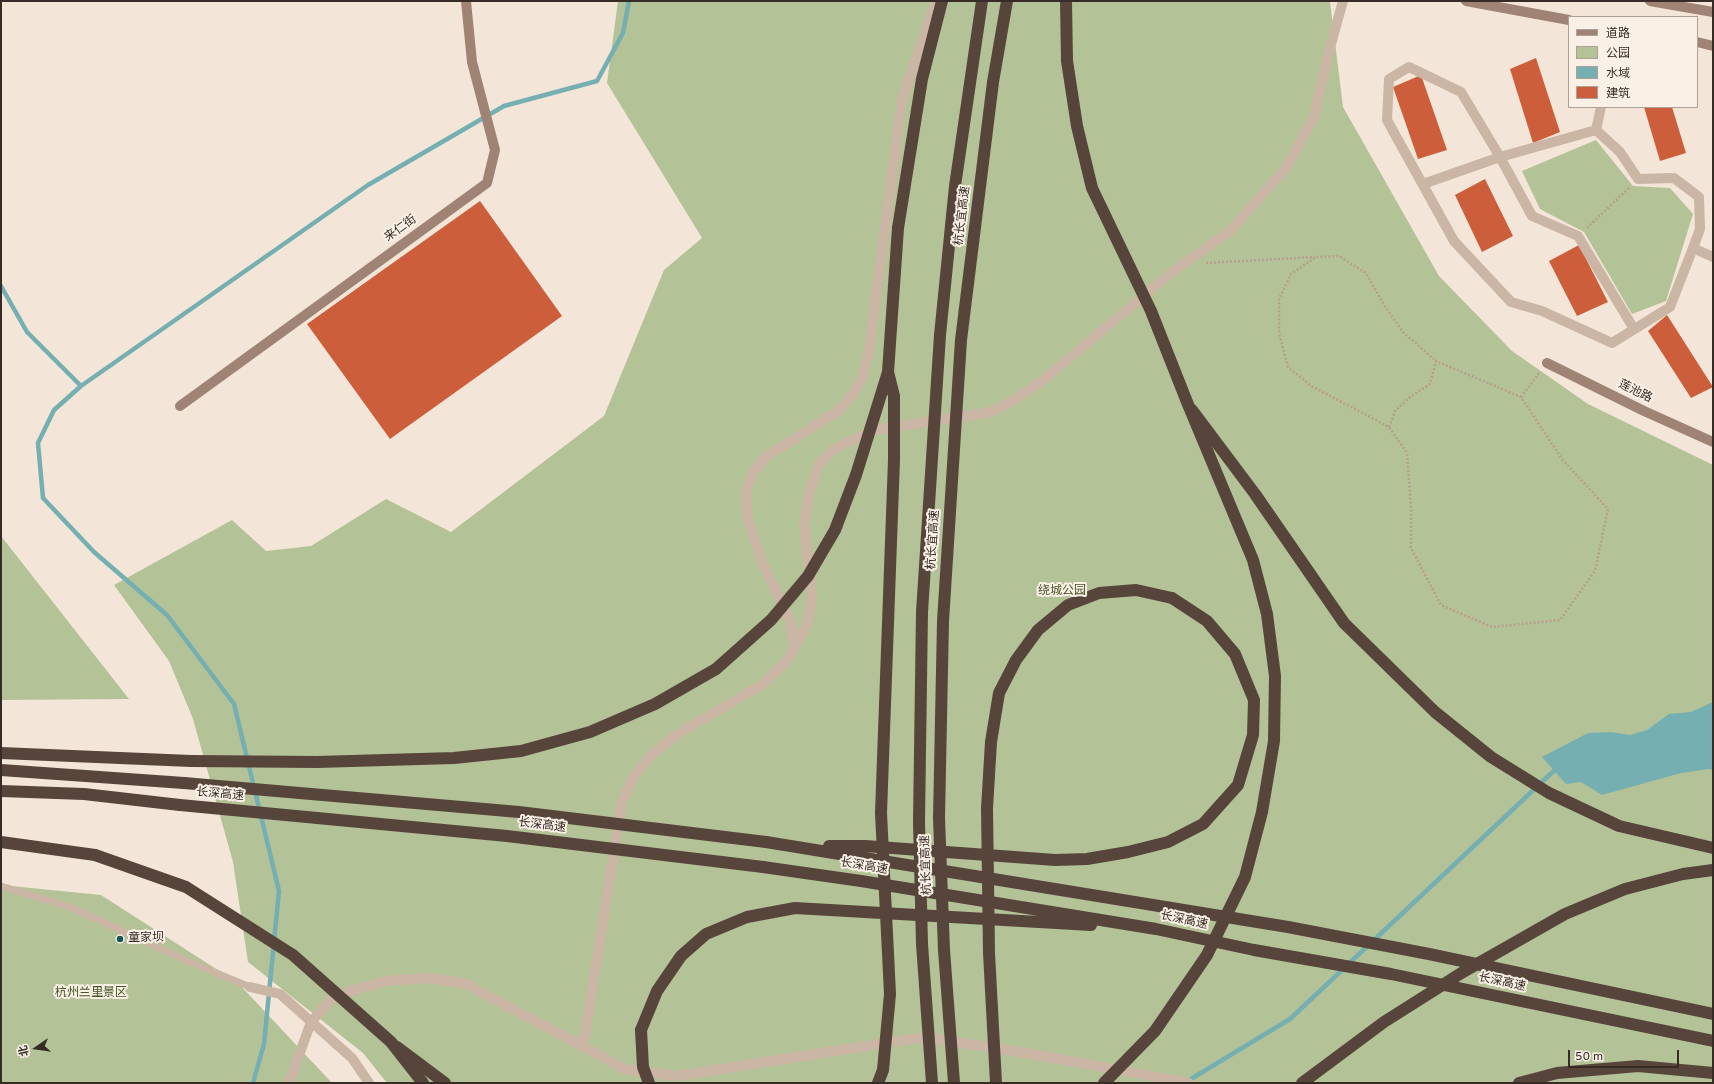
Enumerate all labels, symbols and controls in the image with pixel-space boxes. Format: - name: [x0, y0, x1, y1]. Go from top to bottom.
- legend: [1568, 16, 1698, 108]
- text: 道路: [1606, 26, 1630, 42]
- text: 公园: [1606, 46, 1630, 62]
- text: 水域: [1606, 66, 1630, 82]
- text: 建筑: [1606, 86, 1630, 102]
- street label: 杭长宜高速: [952, 185, 974, 247]
- street label: 来仁街: [382, 213, 420, 245]
- street label: 莲池路: [1616, 378, 1654, 406]
- street label: 杭长宜高速: [925, 510, 943, 570]
- park label: 绕城公园: [1038, 585, 1086, 599]
- street label: 长深高速: [195, 786, 245, 804]
- street label: 长深高速: [517, 816, 567, 836]
- street label: 杭长宜高速: [919, 835, 935, 895]
- street label: 长深高速: [839, 856, 889, 878]
- street label: 长深高速: [1159, 909, 1209, 933]
- place label: 童家坝: [128, 932, 164, 946]
- marker: 童家坝: [115, 934, 125, 944]
- street label: 长深高速: [1477, 971, 1527, 995]
- park label: 杭州兰里景区: [55, 987, 127, 1001]
- north arrow: [16, 1028, 56, 1068]
- scale bar: [1570, 1042, 1681, 1068]
- text: 北: [16, 1044, 32, 1058]
- text: 50 m: [1575, 1049, 1603, 1065]

